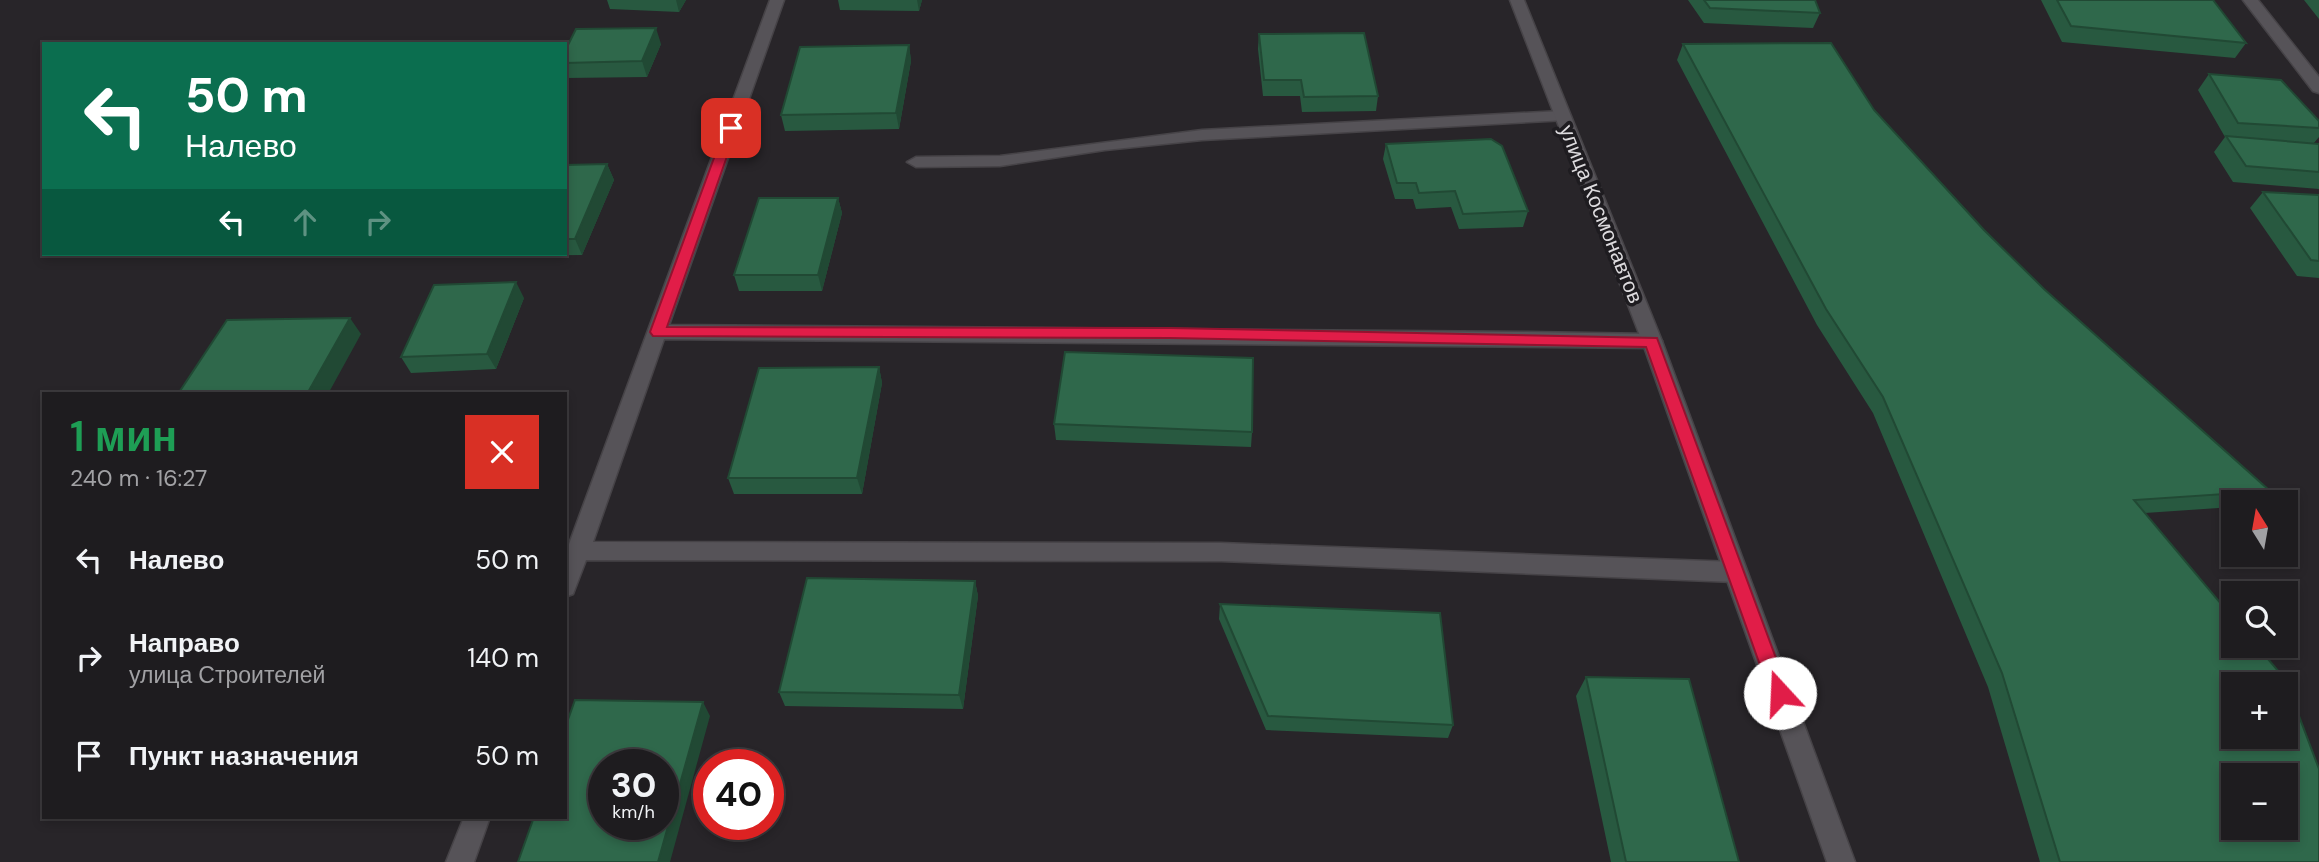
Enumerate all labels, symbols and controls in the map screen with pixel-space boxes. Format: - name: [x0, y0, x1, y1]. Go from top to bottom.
- text: 50 m: [185, 63, 308, 127]
- icon: left: [70, 70, 161, 161]
- pin: [701, 98, 761, 158]
- icon: arrive: [712, 109, 750, 147]
- street label: улица Космонавтов: [1552, 121, 1650, 307]
- text: Налево: [185, 125, 297, 167]
- icon: left: [213, 203, 251, 241]
- icon: ahead: [286, 203, 324, 241]
- icon: right: [359, 203, 397, 241]
- text: 1 мин: [70, 409, 177, 464]
- button: close: [465, 415, 539, 489]
- text: 240 m · 16:27: [70, 463, 207, 493]
- north arrow: [2221, 490, 2298, 567]
- map controls: [2221, 490, 2298, 840]
- icon: left: [70, 541, 108, 579]
- text: Налево: [129, 543, 224, 577]
- text: 50 m: [475, 543, 539, 577]
- button: search: [2221, 581, 2298, 658]
- text: Направо: [129, 626, 240, 660]
- icon: right: [70, 639, 108, 677]
- text: 140 m: [467, 641, 539, 675]
- position arrow: [1743, 656, 1817, 730]
- text: улица Строителей: [129, 660, 325, 690]
- button: +: [2221, 672, 2298, 749]
- icon: arrive: [70, 737, 108, 775]
- text: Пункт назначения: [129, 739, 359, 773]
- text: 50 m: [475, 739, 539, 773]
- speed limit sign: 40: [693, 749, 784, 840]
- text: 30: [611, 762, 656, 808]
- button: −: [2221, 763, 2298, 840]
- text: km/h: [612, 800, 655, 824]

